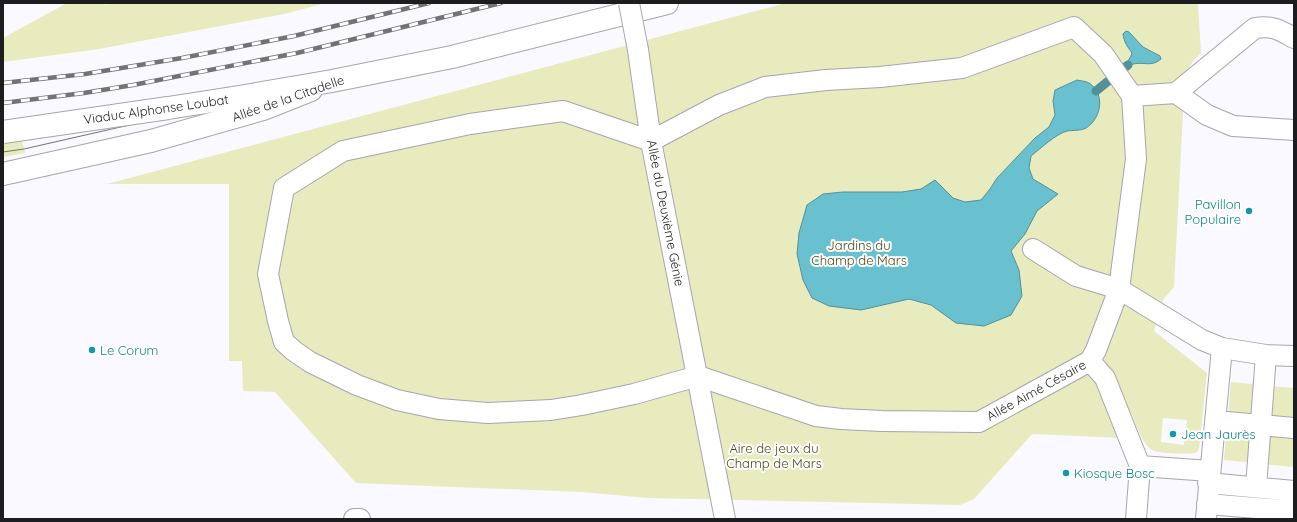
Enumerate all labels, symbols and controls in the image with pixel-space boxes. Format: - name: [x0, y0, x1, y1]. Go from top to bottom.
- street label: Allée de la Citadelle: [230, 71, 346, 125]
- street label: Viaduc Alphonse Loubat: [82, 91, 230, 127]
- street label: Allée du Deuxième Génie: [644, 138, 688, 288]
- place label: Pavillon Populaire: [1185, 196, 1241, 227]
- marker: Pavillon Populaire: [1244, 206, 1254, 216]
- park label: Jardins du Champ de Mars: [811, 237, 907, 268]
- place label: Le Corum: [100, 342, 158, 358]
- marker: Le Corum: [87, 345, 97, 355]
- street label: Allée Aimé Césaire: [983, 356, 1089, 424]
- place label: Jean Jaurès: [1181, 426, 1256, 442]
- marker: Jean Jaurès: [1168, 429, 1178, 439]
- park label: Aire de jeux du Champ de Mars: [726, 440, 822, 471]
- place label: Kiosque Bosc: [1074, 465, 1155, 481]
- marker: Kiosque Bosc: [1061, 468, 1071, 478]

